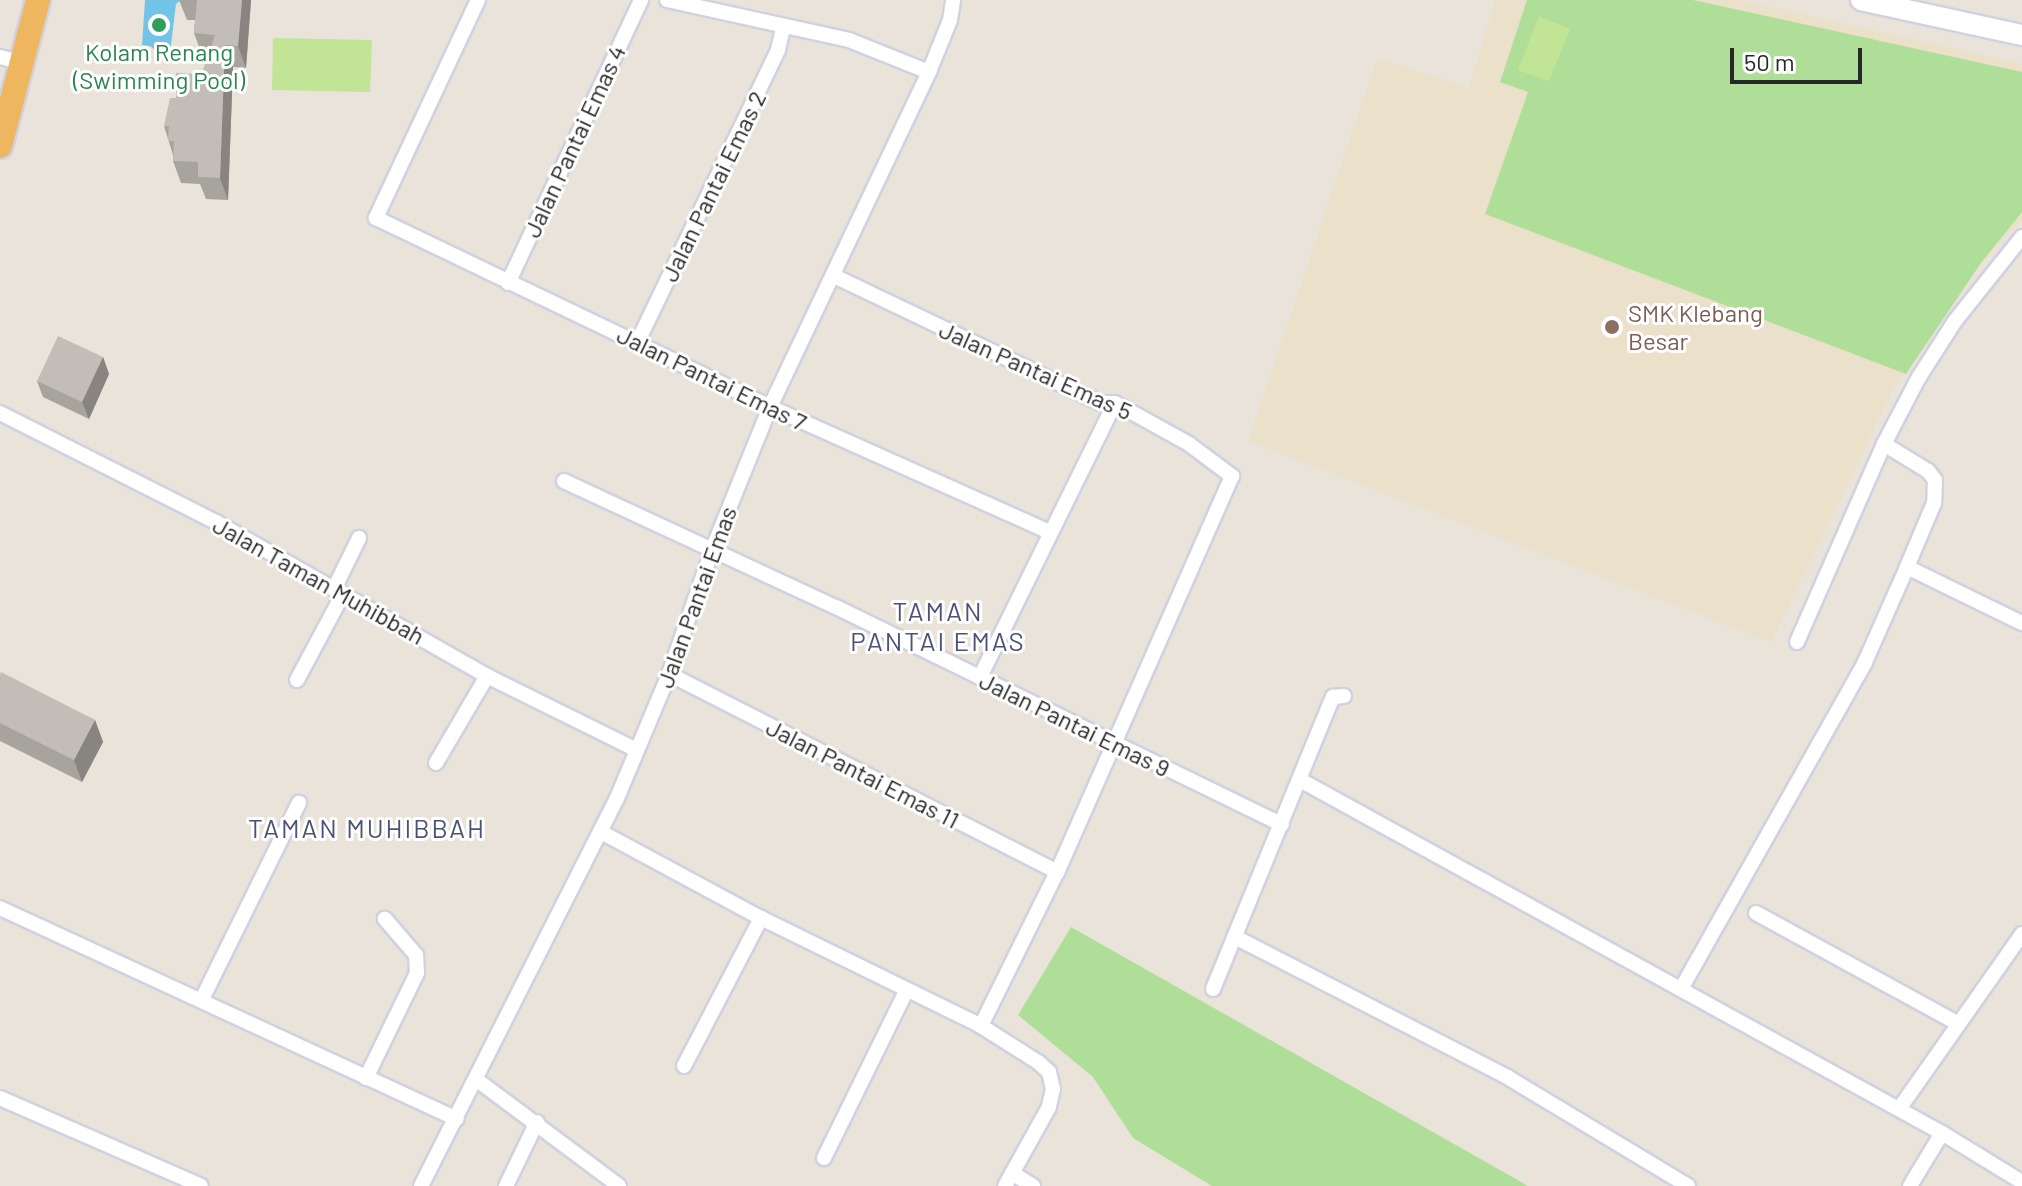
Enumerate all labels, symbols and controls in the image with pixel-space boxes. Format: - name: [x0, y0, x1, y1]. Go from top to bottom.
- marker: Kolam Renang (Swimming Pool): [150, 16, 168, 34]
- scale bar: [1734, 32, 1866, 82]
- place label: Kolam Renang (Swimming Pool): [73, 38, 245, 94]
- street label: Jalan Pantai Emas 4: [517, 40, 631, 242]
- text: 50 m: [1744, 47, 1795, 76]
- street label: Jalan Pantai Emas 2: [654, 86, 772, 286]
- place label: SMK Klebang Besar: [1628, 299, 1763, 355]
- street label: Jalan Pantai Emas 5: [935, 315, 1137, 425]
- marker: SMK Klebang Besar: [1603, 318, 1621, 336]
- street label: Jalan Pantai Emas 7: [613, 320, 811, 436]
- street label: Jalan Pantai Emas: [650, 502, 742, 692]
- street label: Jalan Taman Muhibbah: [208, 510, 430, 650]
- district label: TAMAN PANTAI EMAS: [850, 595, 1026, 656]
- street label: Jalan Pantai Emas 9: [975, 665, 1175, 783]
- street label: Jalan Pantai Emas 11: [762, 712, 964, 834]
- district label: TAMAN MUHIBBAH: [248, 812, 486, 844]

